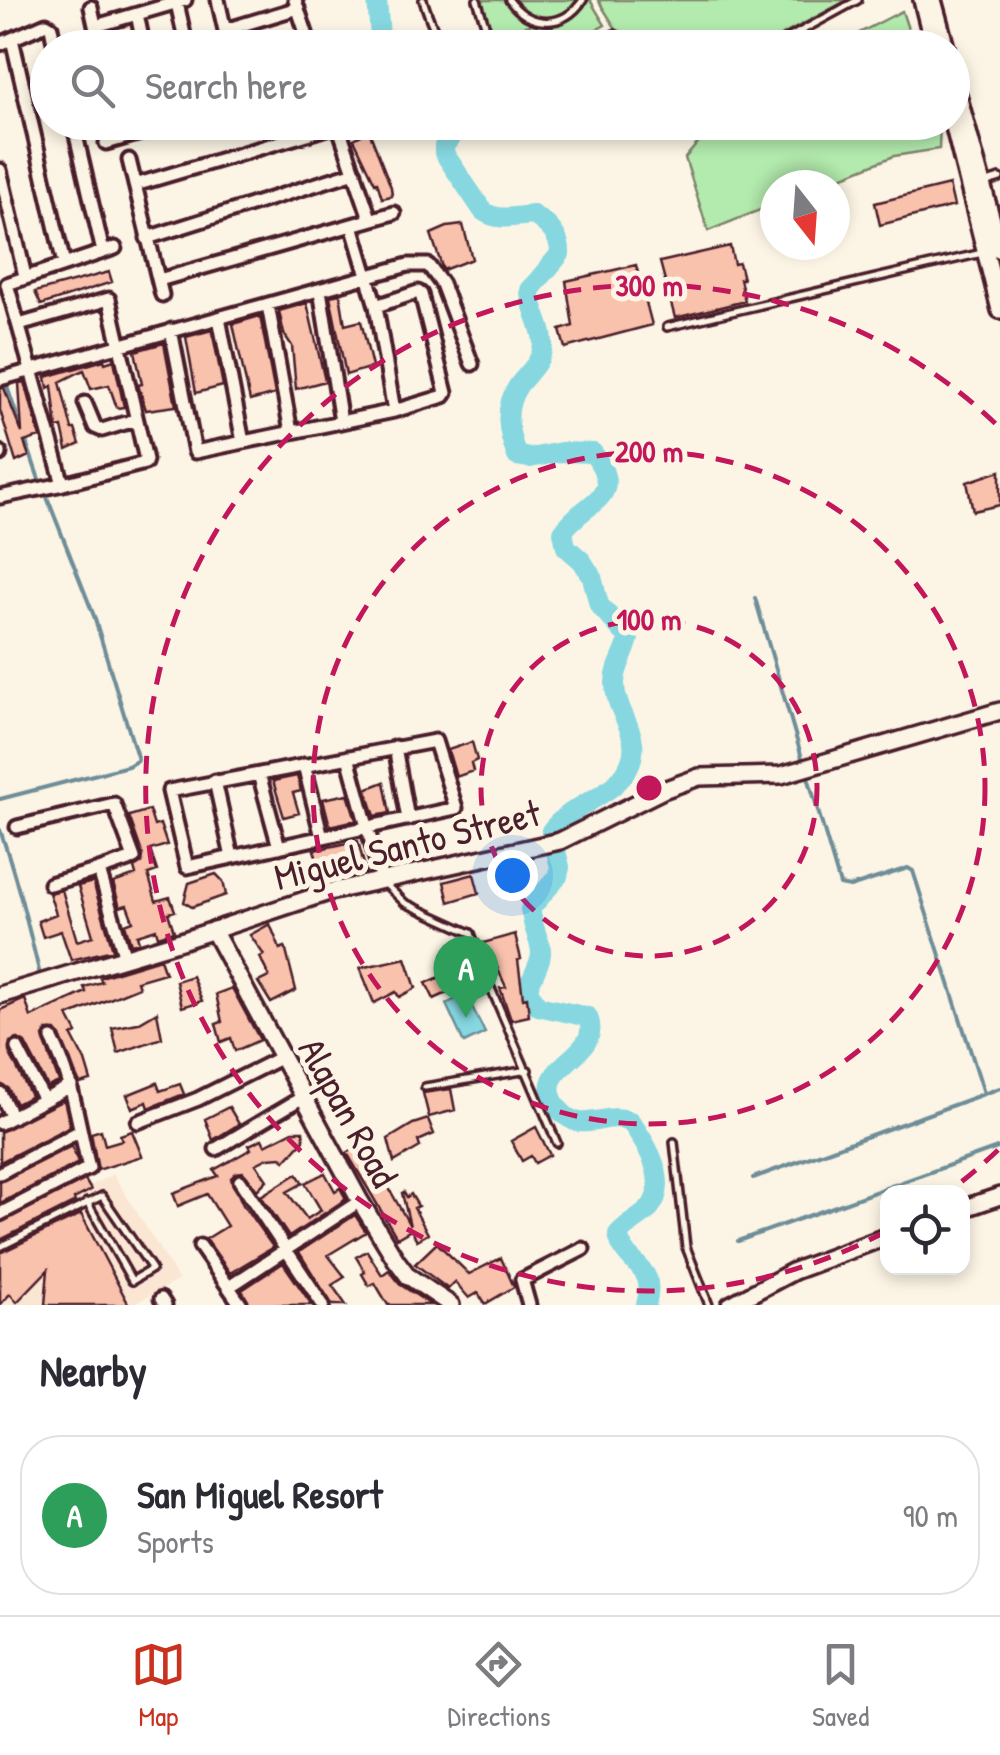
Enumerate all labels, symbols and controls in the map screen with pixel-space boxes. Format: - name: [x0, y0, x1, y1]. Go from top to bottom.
- search box: [30, 30, 970, 140]
- icon: search: [65, 58, 120, 113]
- text: Search here: [145, 59, 307, 111]
- north arrow: [760, 170, 850, 260]
- text: 300 m: [615, 265, 683, 305]
- text: 200 m: [615, 431, 683, 471]
- text: 100 m: [616, 599, 682, 639]
- centre of rings: [631, 770, 667, 806]
- street label: Miguel Santo Street: [269, 786, 546, 902]
- your location: [487, 850, 538, 901]
- pin: A: [434, 936, 498, 1018]
- street label: Alapan Road: [287, 1028, 411, 1196]
- map controls: [880, 1185, 970, 1275]
- button: locate: [880, 1185, 970, 1275]
- text: Nearby: [40, 1342, 147, 1399]
- text: San Miguel Resort: [137, 1468, 382, 1520]
- text: A: [67, 1494, 82, 1537]
- text: 90 m: [903, 1494, 958, 1537]
- text: Sports: [137, 1520, 214, 1563]
- tab: Map: [131, 1637, 186, 1735]
- tab: Directions: [447, 1637, 550, 1735]
- tab: Saved: [812, 1637, 869, 1735]

